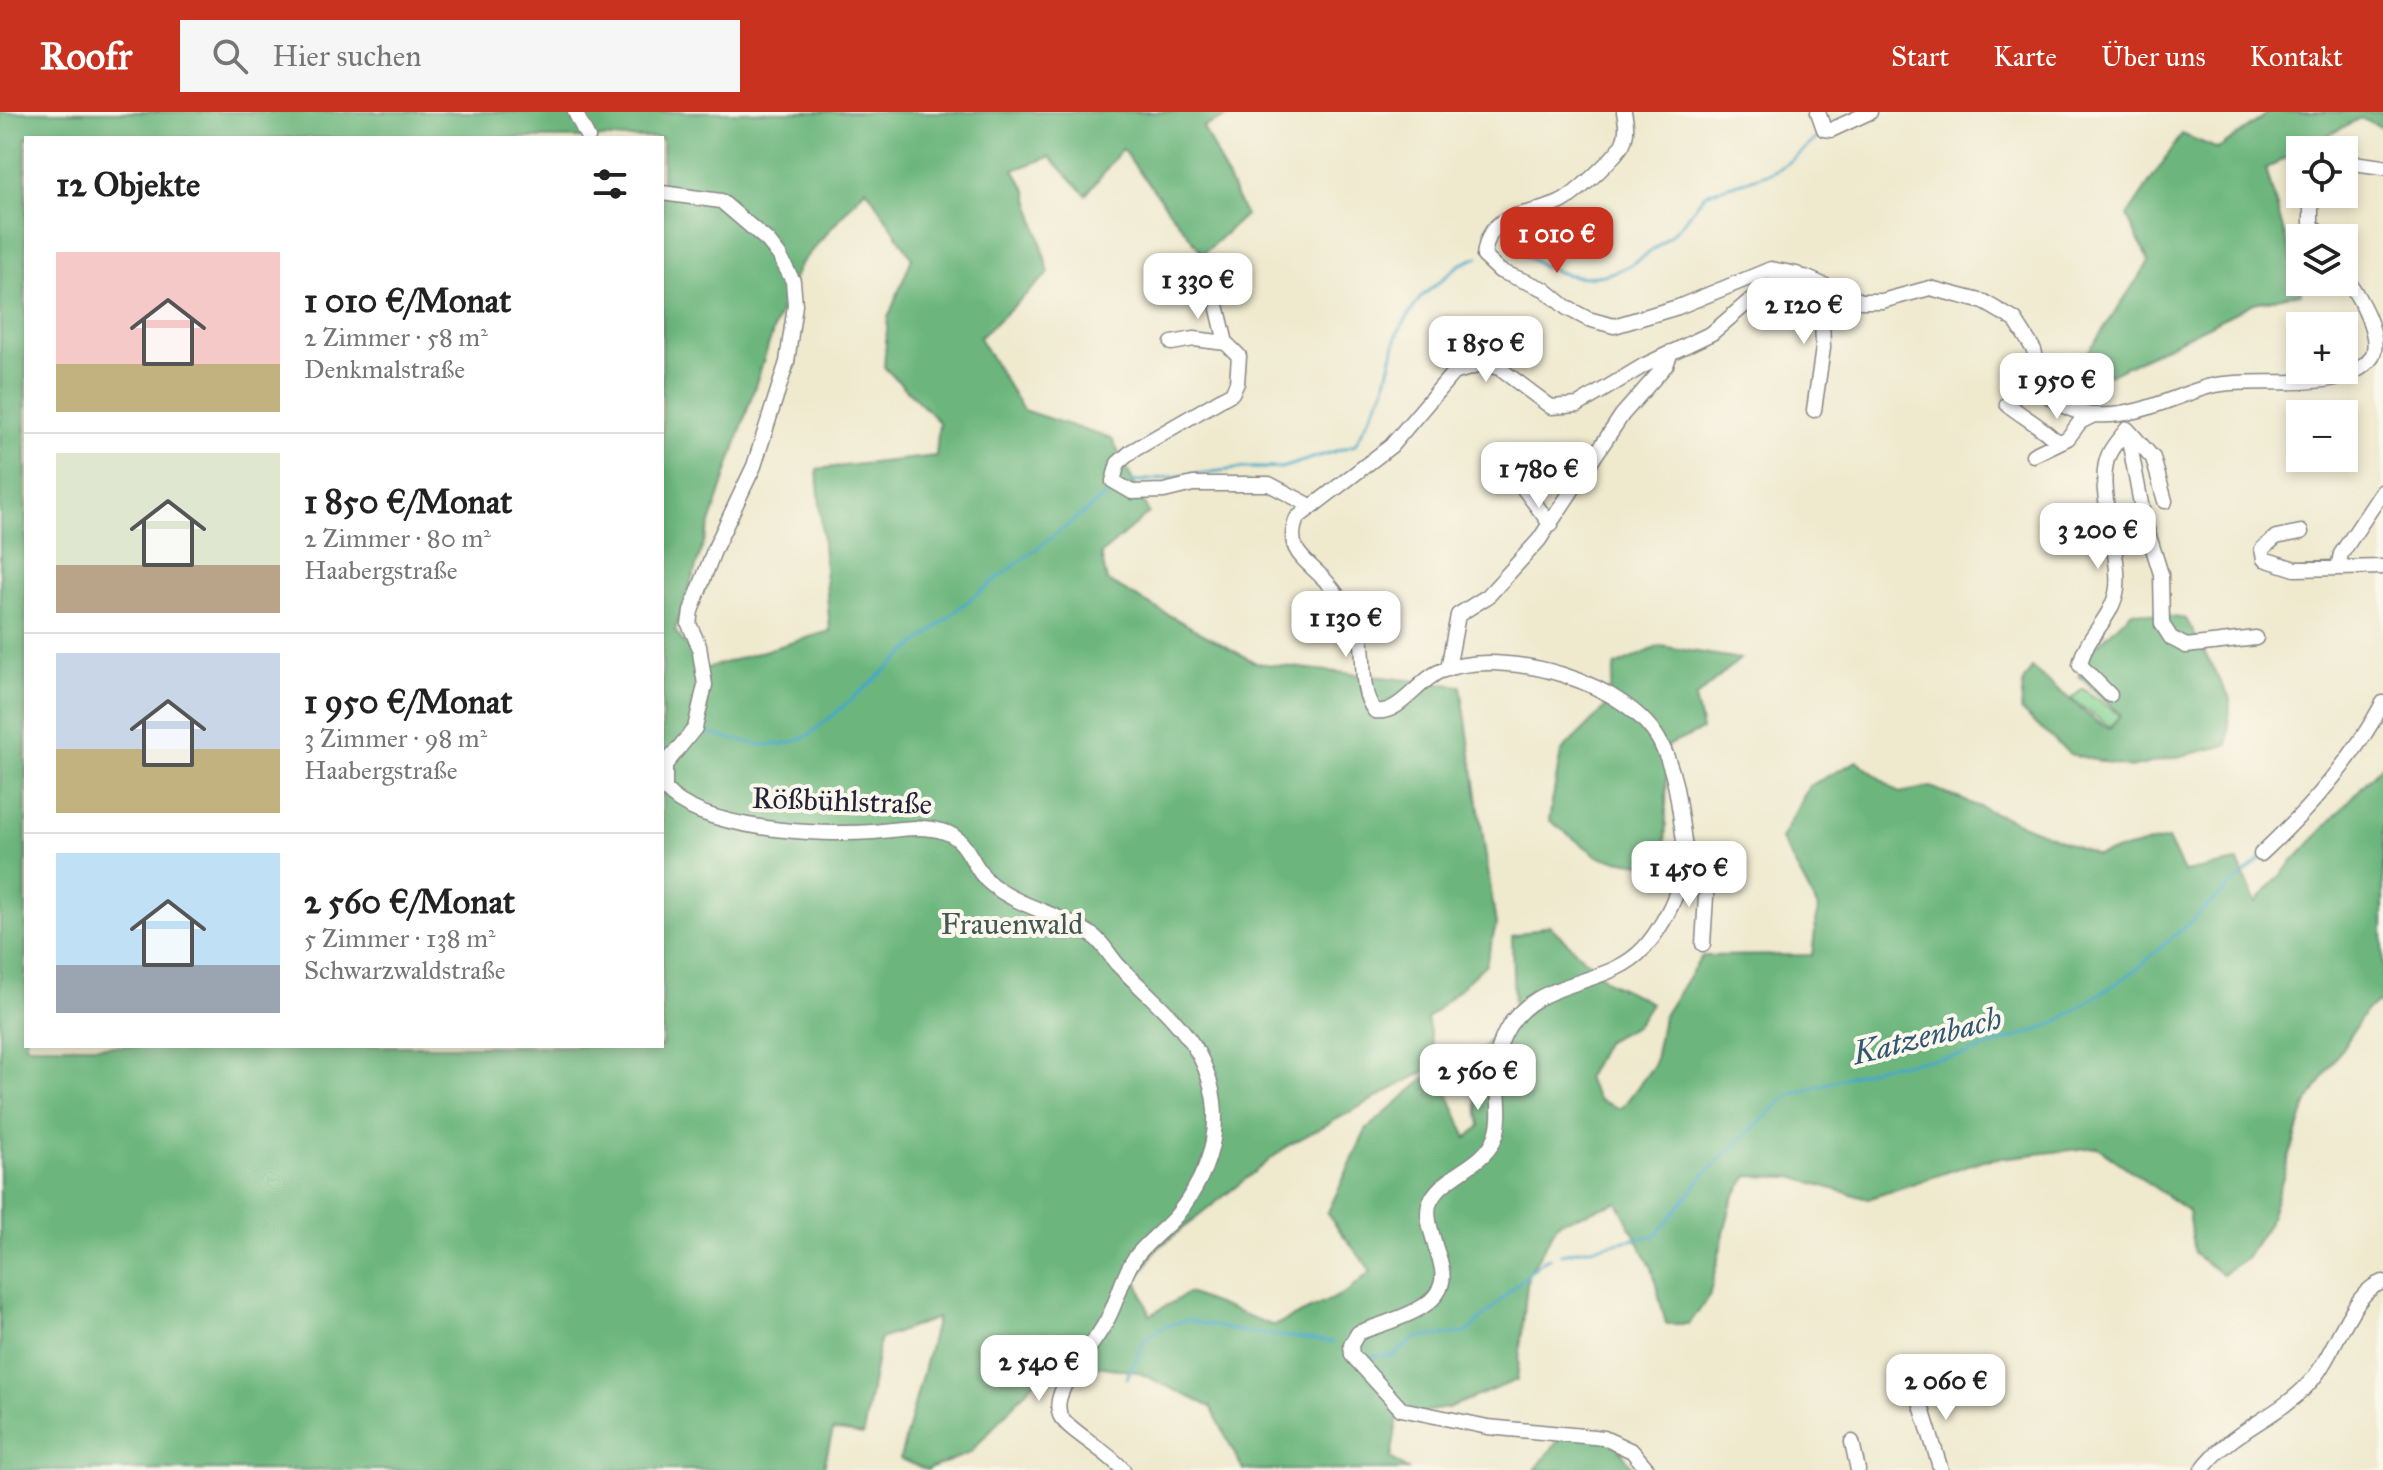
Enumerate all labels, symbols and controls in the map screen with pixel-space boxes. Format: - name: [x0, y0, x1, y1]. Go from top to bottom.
- search box: [180, 20, 740, 92]
- text: Roofr: [40, 33, 132, 79]
- icon: search: [208, 34, 252, 78]
- text: Hier suchen: [272, 38, 421, 74]
- text: Start: [1891, 39, 1949, 74]
- text: Karte: [1993, 39, 2057, 74]
- text: Über uns: [2101, 39, 2206, 74]
- text: Kontakt: [2250, 39, 2343, 74]
- map controls: [2286, 136, 2358, 472]
- button: locate: [2286, 136, 2358, 208]
- icon: filters: [588, 162, 632, 206]
- text: 12 Objekte: [56, 164, 200, 205]
- pin: 1 010 €: [1483, 207, 1631, 275]
- text: 1 010 €: [1518, 217, 1596, 249]
- button: layers: [2286, 224, 2358, 296]
- pin: 1 330 €: [1124, 253, 1272, 321]
- text: 1 330 €: [1161, 263, 1235, 295]
- pin: 2 120 €: [1730, 278, 1878, 346]
- text: 1 010 €/Monat: [304, 280, 511, 321]
- icon: home: [120, 284, 216, 380]
- text: 2 120 €: [1765, 288, 1843, 320]
- button: +: [2286, 312, 2358, 384]
- pin: 1 850 €: [1412, 316, 1560, 384]
- text: 2 Zimmer · 58 m²: [304, 321, 488, 353]
- text: 1 850 €: [1447, 326, 1525, 358]
- text: Denkmalstraße: [304, 353, 465, 385]
- pin: 1 950 €: [1983, 353, 2131, 421]
- text: 1 950 €: [2018, 363, 2096, 395]
- button: −: [2286, 400, 2358, 472]
- pin: 1 780 €: [1465, 442, 1613, 510]
- text: 1 780 €: [1499, 452, 1579, 484]
- text: 1 850 €/Monat: [304, 481, 512, 522]
- icon: home: [120, 485, 216, 581]
- pin: 3 200 €: [2024, 503, 2172, 571]
- text: 3 200 €: [2058, 513, 2138, 545]
- text: 2 Zimmer · 80 m²: [304, 522, 491, 554]
- text: Haabergstraße: [304, 554, 458, 586]
- pin: 1 130 €: [1272, 591, 1420, 659]
- text: 1 130 €: [1309, 601, 1383, 633]
- text: 1 950 €/Monat: [304, 681, 513, 722]
- icon: home: [120, 685, 216, 781]
- text: 3 Zimmer · 98 m²: [304, 722, 487, 754]
- text: Haabergstraße: [304, 754, 458, 786]
- street label: Rößbühlstraße: [751, 780, 933, 822]
- pin: 1 450 €: [1615, 841, 1763, 909]
- text: 1 450 €: [1650, 851, 1728, 883]
- text: 2 560 €/Monat: [304, 881, 515, 922]
- icon: home: [120, 885, 216, 981]
- park label: Frauenwald: [941, 906, 1083, 942]
- text: 5 Zimmer · 138 m²: [304, 922, 496, 954]
- text: Schwarzwaldstraße: [304, 954, 505, 986]
- water label: Katzenbach: [1846, 999, 2006, 1074]
- pin: 2 560 €: [1404, 1044, 1552, 1112]
- text: 2 560 €: [1438, 1054, 1518, 1086]
- pin: 2 540 €: [965, 1335, 1113, 1403]
- text: 2 540 €: [999, 1345, 1079, 1377]
- pin: 2 060 €: [1872, 1354, 2020, 1422]
- text: 2 060 €: [1904, 1364, 1988, 1396]

